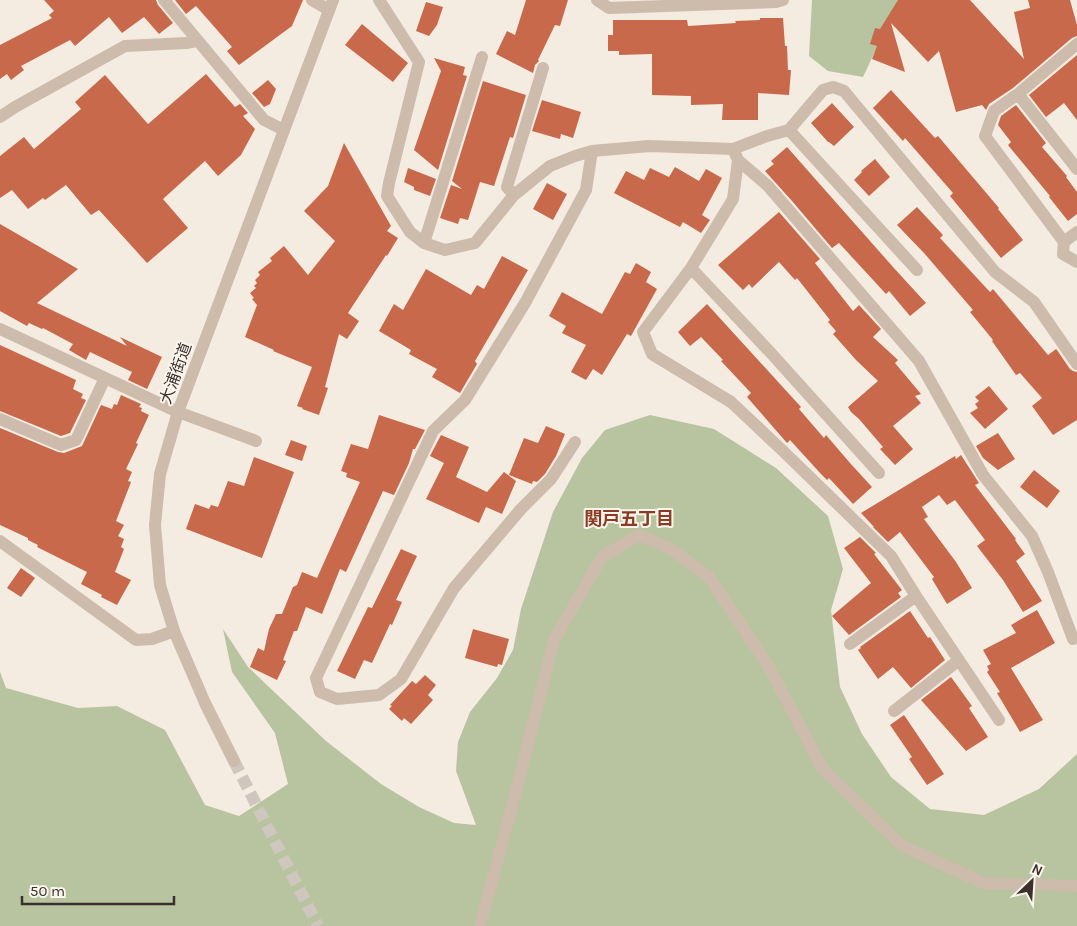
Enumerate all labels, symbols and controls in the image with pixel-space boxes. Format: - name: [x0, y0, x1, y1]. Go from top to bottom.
- street label: 大浦街道: [156, 340, 195, 406]
- district label: 関戸五丁目: [584, 508, 674, 530]
- north arrow: [1007, 856, 1057, 906]
- text: N: [1029, 860, 1045, 879]
- scale bar: [22, 874, 175, 906]
- text: 50 m: [30, 882, 65, 900]

